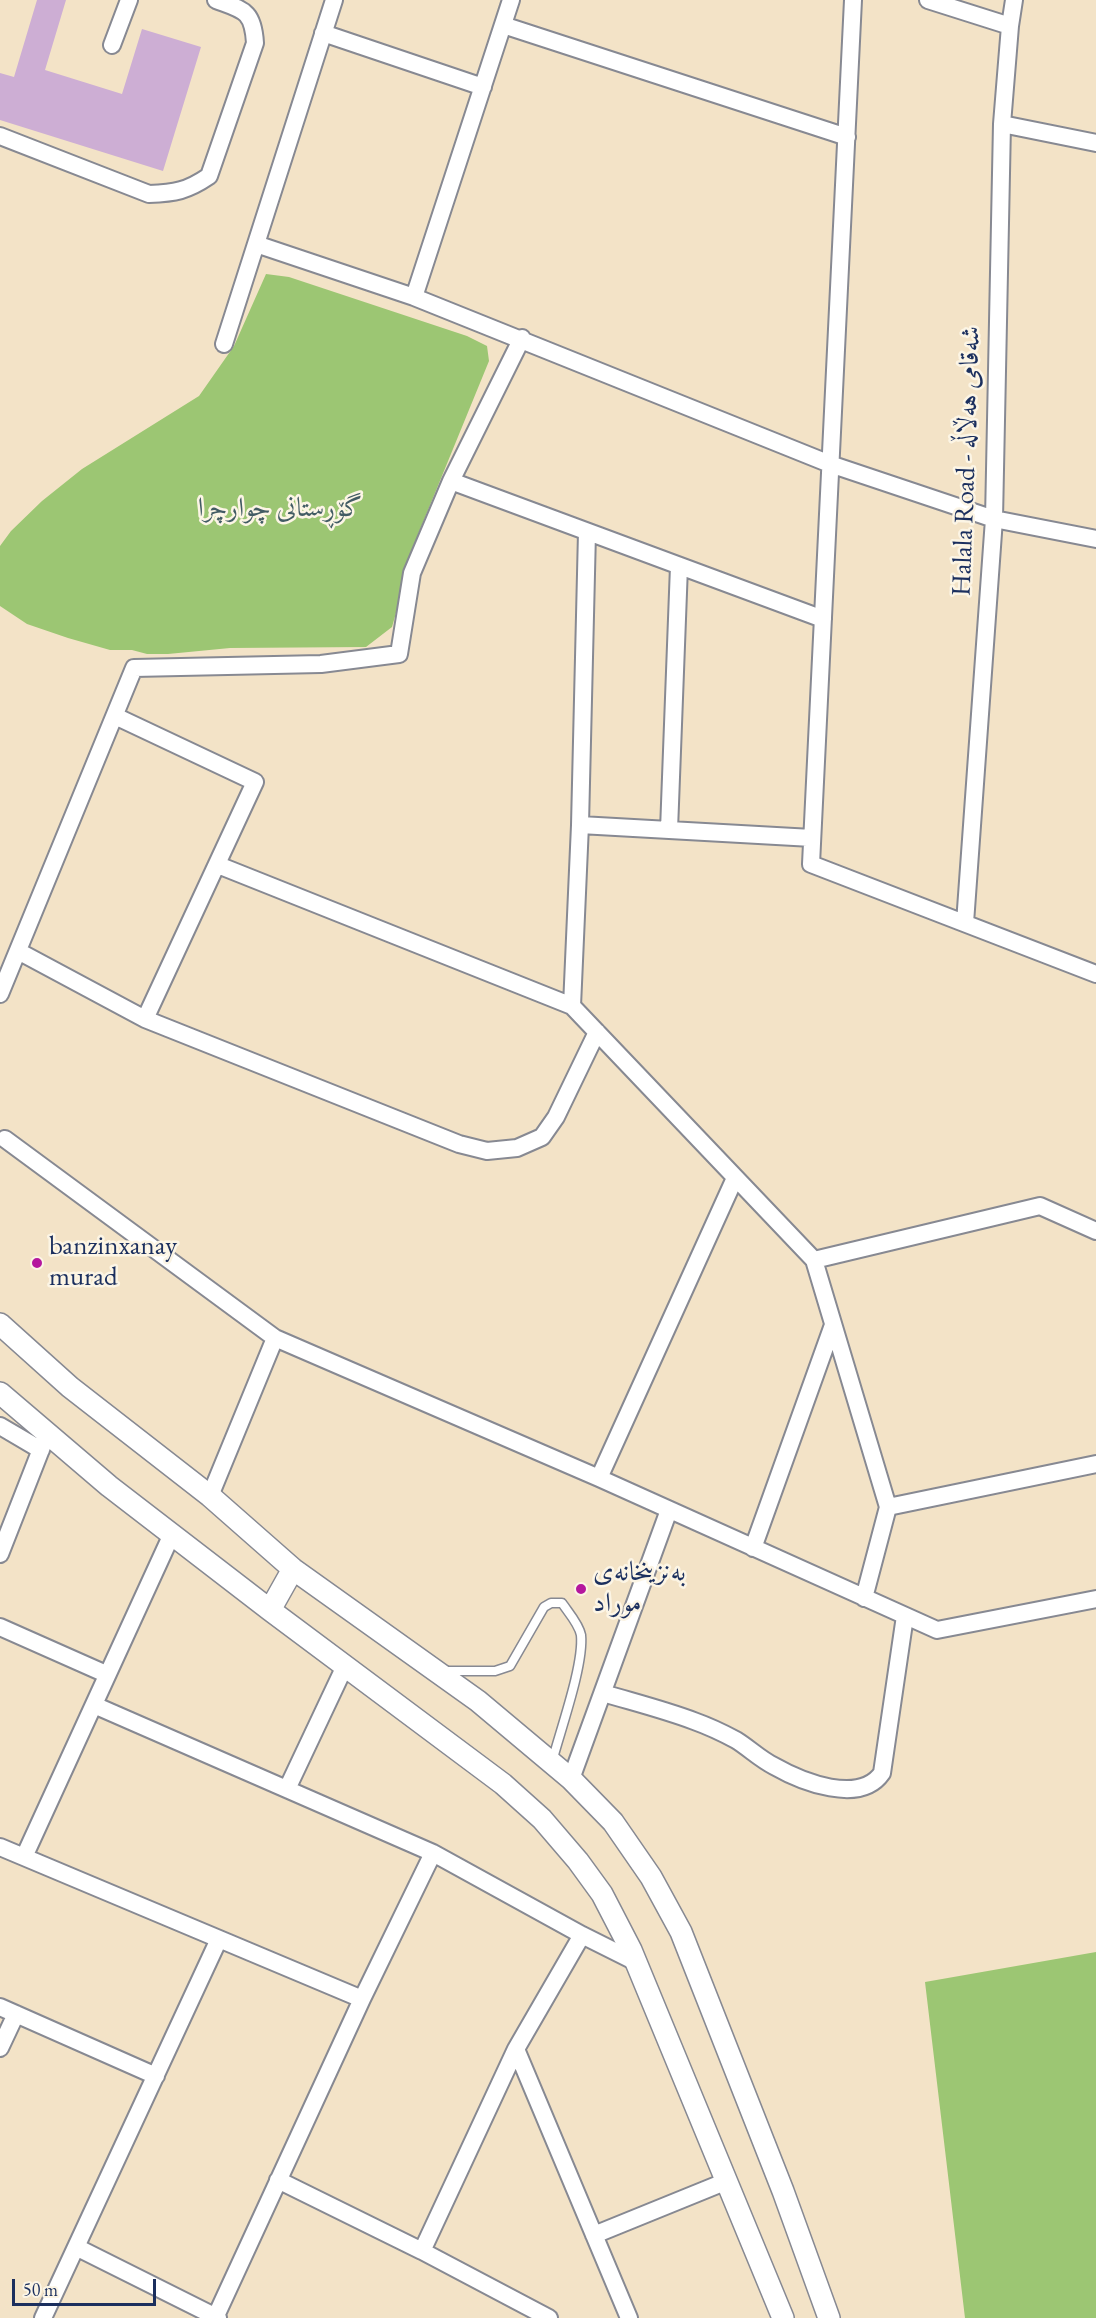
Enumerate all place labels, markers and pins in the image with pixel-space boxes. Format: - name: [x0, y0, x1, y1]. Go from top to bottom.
- place label: banzinxanay murad: [49, 1231, 177, 1294]
- marker: banzinxanay murad: [30, 1256, 44, 1270]
- place label: بەنزینخانەی موراد: [593, 1557, 686, 1620]
- marker: بەنزینخانەی موراد: [574, 1582, 588, 1596]

